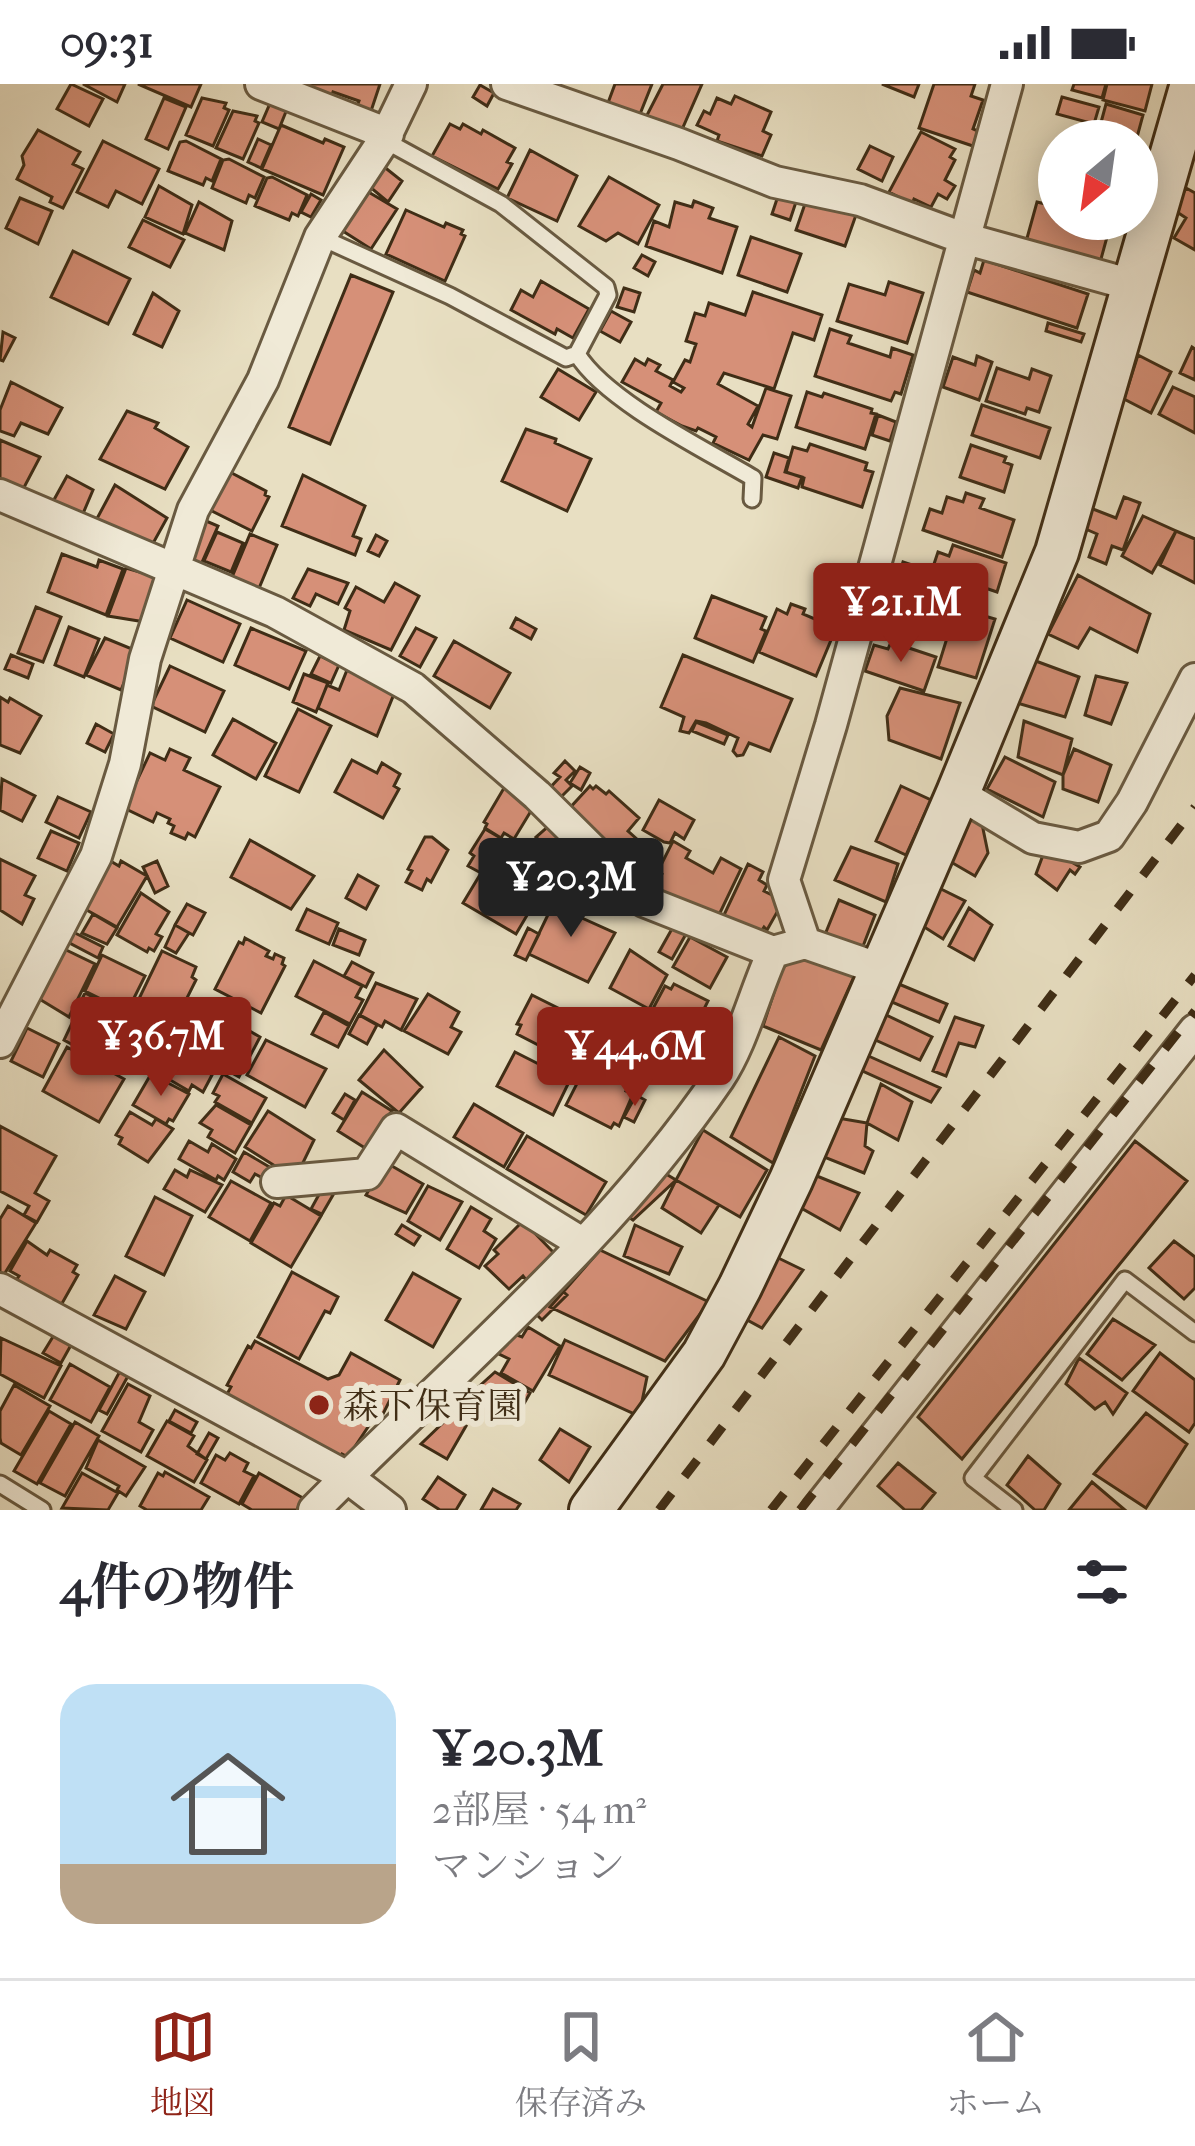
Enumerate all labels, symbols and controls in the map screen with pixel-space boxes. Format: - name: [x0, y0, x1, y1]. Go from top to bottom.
- text: 09:31: [60, 16, 154, 69]
- north arrow: [1038, 120, 1158, 240]
- map controls: [1038, 120, 1158, 240]
- pin: ¥21.1M: [803, 563, 999, 665]
- text: ¥21.1M: [840, 579, 962, 625]
- pin: ¥20.3M: [473, 838, 669, 940]
- text: ¥20.3M: [505, 854, 637, 900]
- pin: ¥36.7M: [63, 997, 259, 1099]
- pin: ¥44.6M: [537, 1007, 733, 1109]
- text: ¥36.7M: [97, 1013, 225, 1059]
- text: ¥44.6M: [564, 1023, 706, 1069]
- place label: 森下保育園: [343, 1385, 523, 1427]
- marker: 森下保育園: [306, 1392, 332, 1418]
- icon: filters: [1069, 1549, 1135, 1615]
- text: 4件の物件: [60, 1557, 294, 1617]
- text: ¥20.3M: [432, 1718, 603, 1778]
- icon: home: [156, 1732, 300, 1876]
- text: 2部屋 · 54 m²: [432, 1787, 646, 1833]
- text: マンション: [432, 1843, 625, 1889]
- tab: 地図: [150, 2004, 216, 2123]
- tab: 保存済み: [515, 2004, 647, 2123]
- tab: ホーム: [946, 2004, 1045, 2123]

